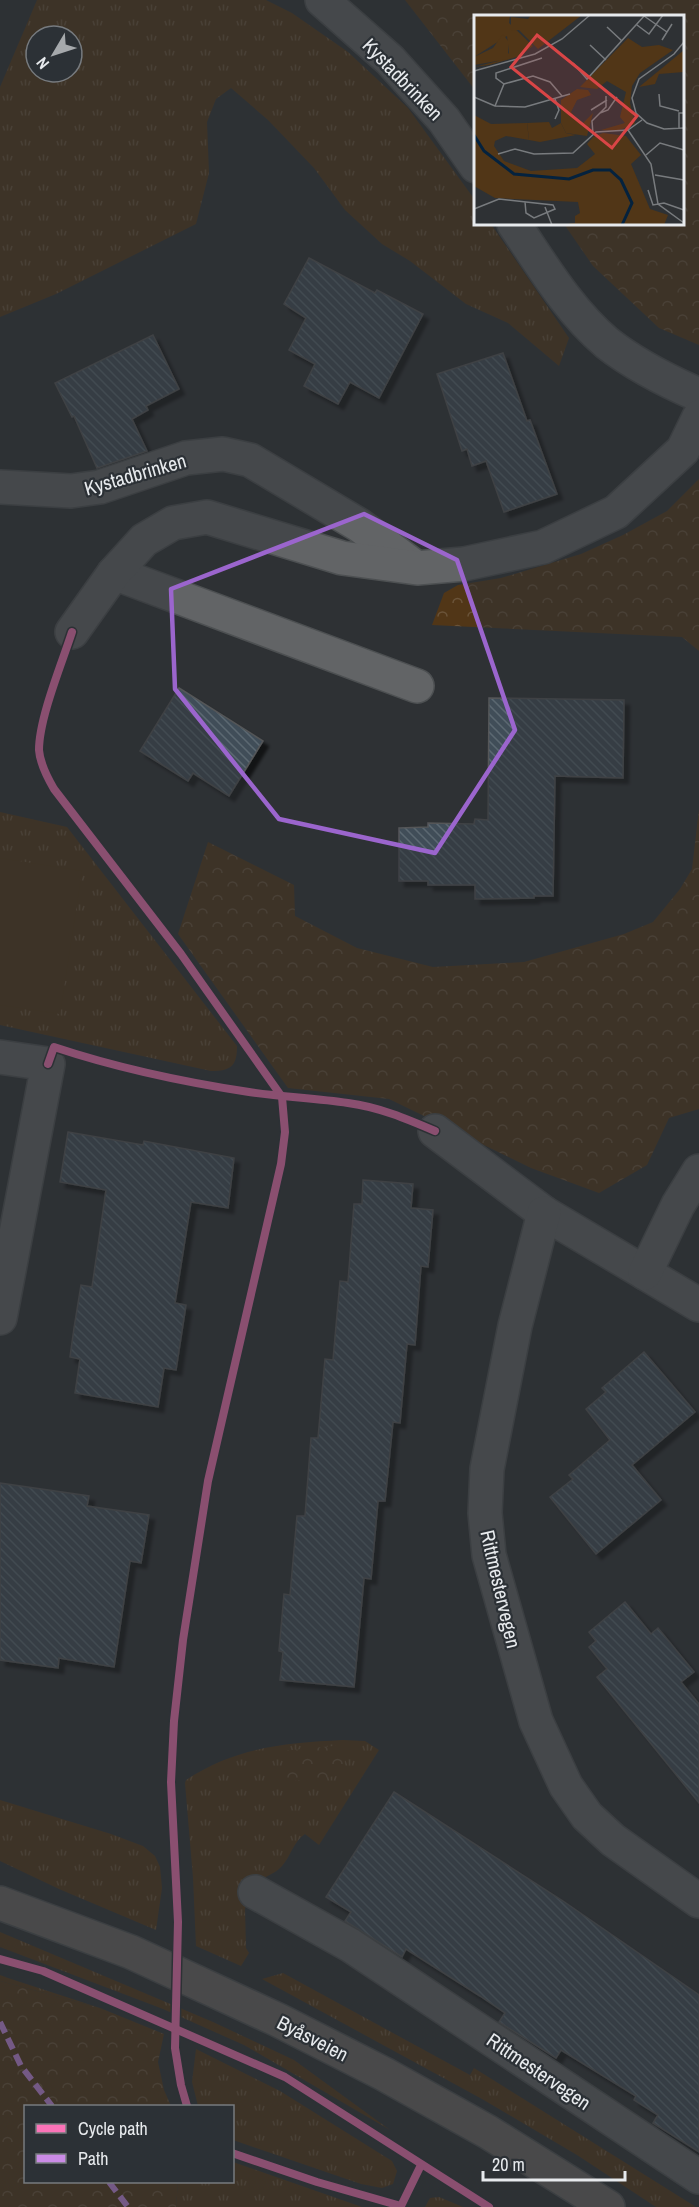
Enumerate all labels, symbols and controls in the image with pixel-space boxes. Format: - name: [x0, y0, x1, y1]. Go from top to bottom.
- inset map: [474, 15, 684, 225]
- north arrow: [24, 24, 84, 84]
- street label: Kystadbrinken: [357, 32, 449, 126]
- text: N: [31, 53, 54, 74]
- street label: Kystadbrinken: [81, 447, 189, 501]
- street label: Rittmestervegen: [474, 1527, 528, 1651]
- street label: Byåsveien: [273, 2009, 353, 2067]
- street label: Rittmestervegen: [482, 2026, 596, 2116]
- legend: [24, 2105, 234, 2183]
- text: Cycle path: [78, 2116, 148, 2141]
- scale bar: [483, 2144, 626, 2182]
- text: Path: [78, 2146, 108, 2171]
- text: 20 m: [492, 2152, 525, 2177]

